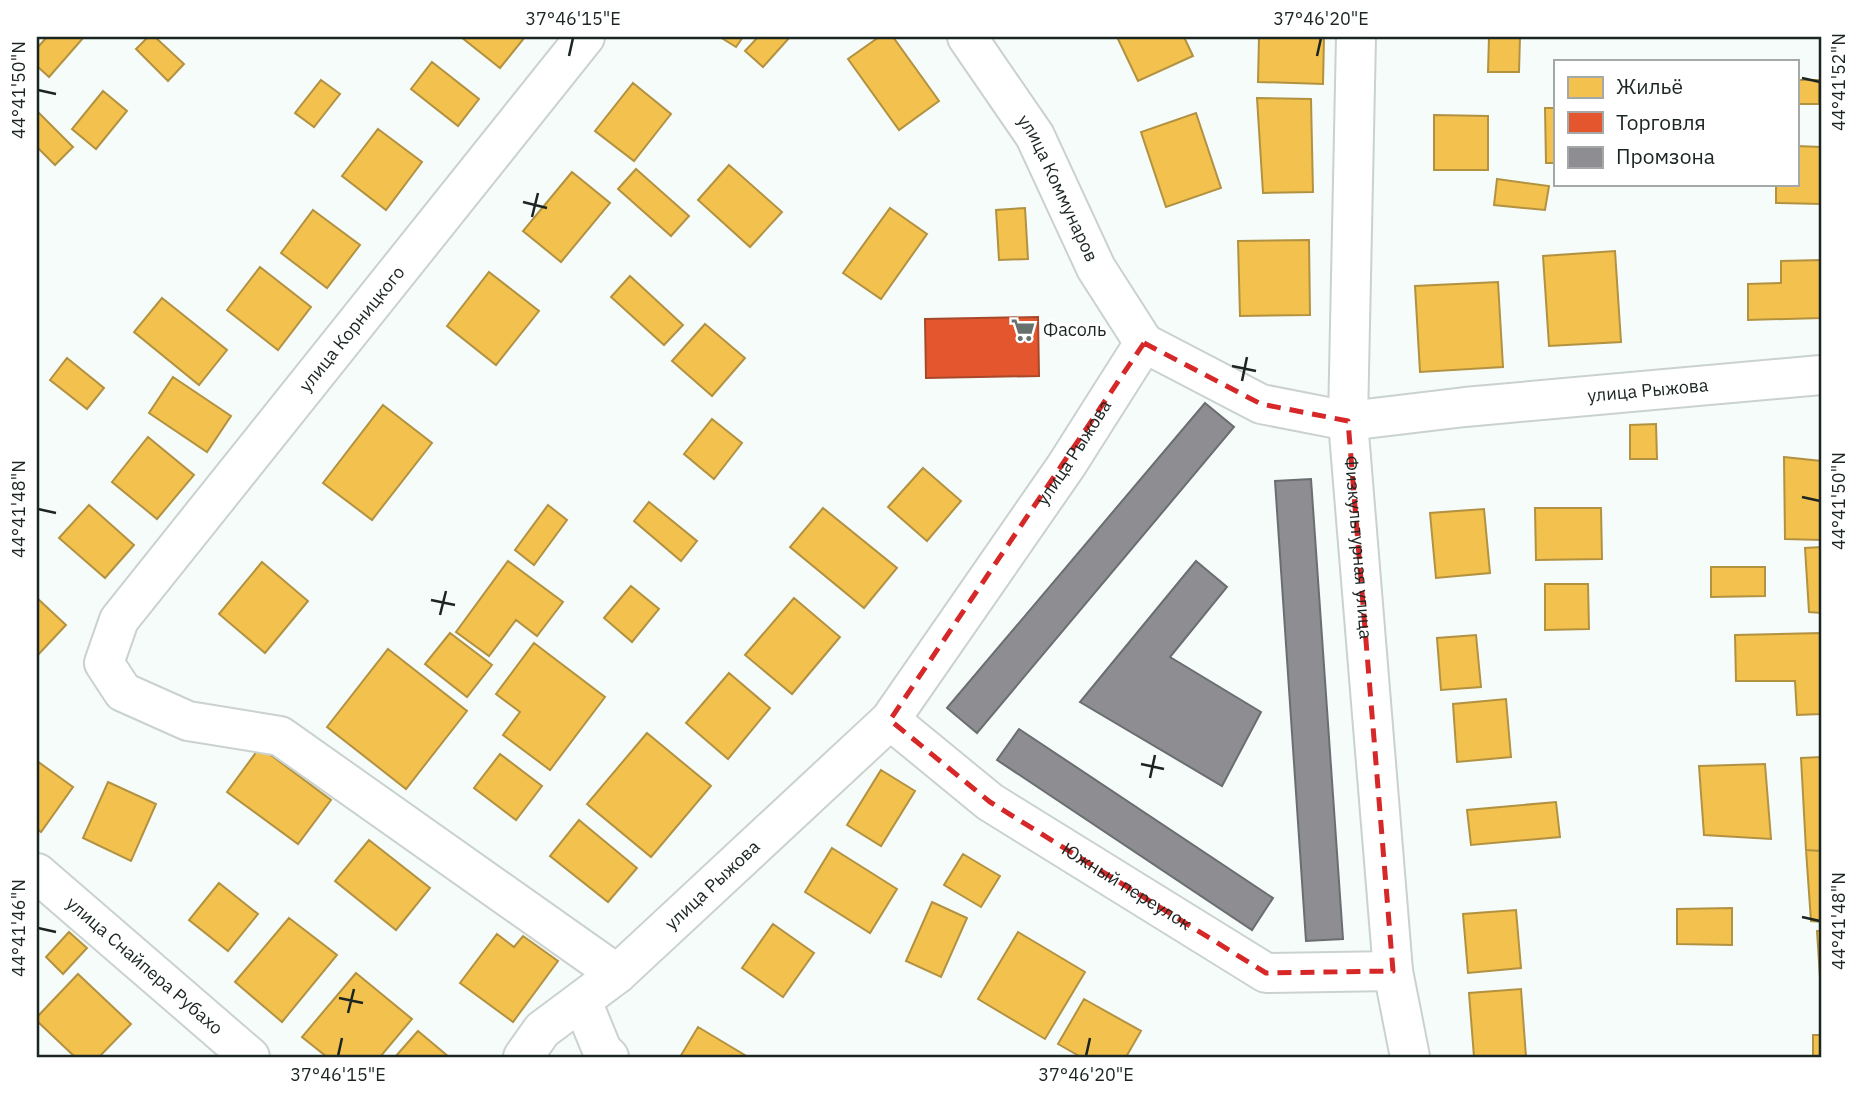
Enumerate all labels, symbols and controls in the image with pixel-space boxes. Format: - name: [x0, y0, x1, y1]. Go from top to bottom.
- text: 37°46'15"E: [525, 7, 621, 30]
- text: 37°46'20"E: [1273, 7, 1369, 30]
- text: 44°41'52"N: [1827, 33, 1850, 131]
- text: 44°41'50"N: [7, 41, 30, 139]
- legend: [1554, 60, 1798, 186]
- text: Жильё: [1616, 72, 1683, 100]
- text: Торговля: [1616, 108, 1706, 136]
- street label: улица Коммунаров: [1013, 110, 1103, 265]
- text: Промзона: [1616, 142, 1715, 170]
- street label: улица Корницкого: [294, 261, 409, 396]
- supermarket icon: Фасоль: [1009, 316, 1037, 344]
- place label: Фасоль: [1043, 318, 1106, 341]
- street label: улица Рыжова: [1586, 373, 1710, 407]
- street label: улица Рыжова: [1030, 395, 1116, 509]
- text: 44°41'50"N: [1827, 452, 1850, 550]
- street label: Физкультурная улица: [1340, 455, 1378, 640]
- text: 44°41'48"N: [7, 460, 30, 558]
- street label: улица Рыжова: [660, 835, 765, 935]
- street label: Южный переулок: [1058, 837, 1196, 935]
- text: 44°41'48"N: [1827, 872, 1850, 970]
- text: 44°41'46"N: [7, 879, 30, 977]
- street label: улица Снайпера Рубахо: [62, 891, 228, 1039]
- text: 37°46'15"E: [290, 1063, 386, 1086]
- text: 37°46'20"E: [1038, 1063, 1134, 1086]

